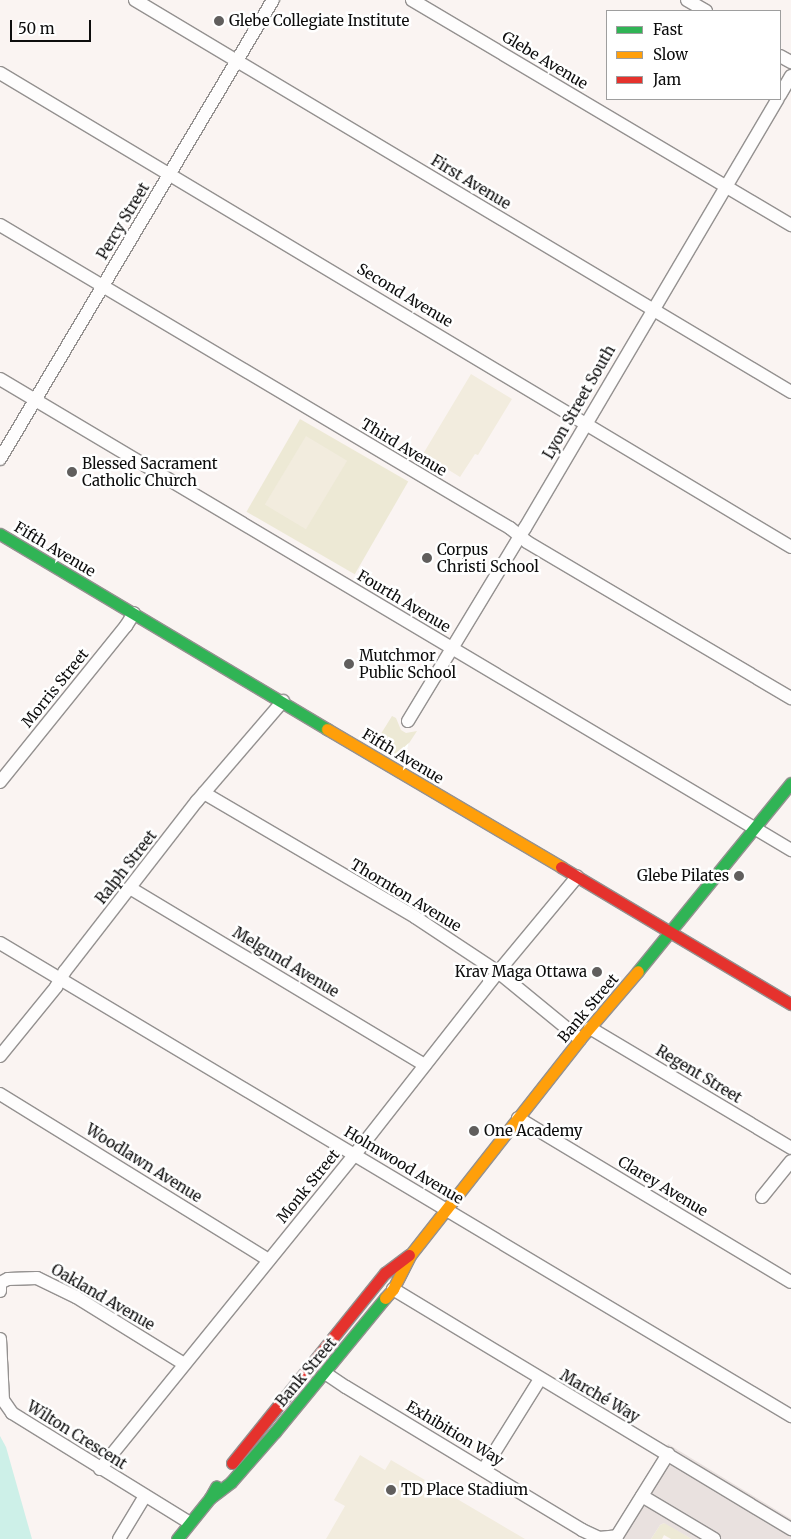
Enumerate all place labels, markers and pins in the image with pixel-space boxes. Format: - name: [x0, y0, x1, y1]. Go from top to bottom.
- place label: Glebe Collegiate Institute: [229, 12, 409, 30]
- marker: Glebe Collegiate Institute: [213, 15, 225, 27]
- place label: Blessed Sacrament Catholic Church: [82, 454, 218, 489]
- marker: Blessed Sacrament Catholic Church: [66, 466, 78, 478]
- place label: Corpus Christi School: [437, 540, 539, 575]
- marker: Corpus Christi School: [421, 552, 433, 564]
- place label: Mutchmor Public School: [359, 646, 456, 681]
- marker: Mutchmor Public School: [343, 658, 355, 670]
- place label: Glebe Pilates: [637, 867, 729, 885]
- marker: Glebe Pilates: [733, 870, 745, 882]
- place label: Krav Maga Ottawa: [455, 963, 587, 981]
- marker: Krav Maga Ottawa: [591, 966, 603, 978]
- place label: One Academy: [484, 1122, 583, 1140]
- marker: One Academy: [468, 1125, 480, 1137]
- place label: TD Place Stadium: [401, 1481, 528, 1499]
- marker: TD Place Stadium: [385, 1484, 397, 1496]

